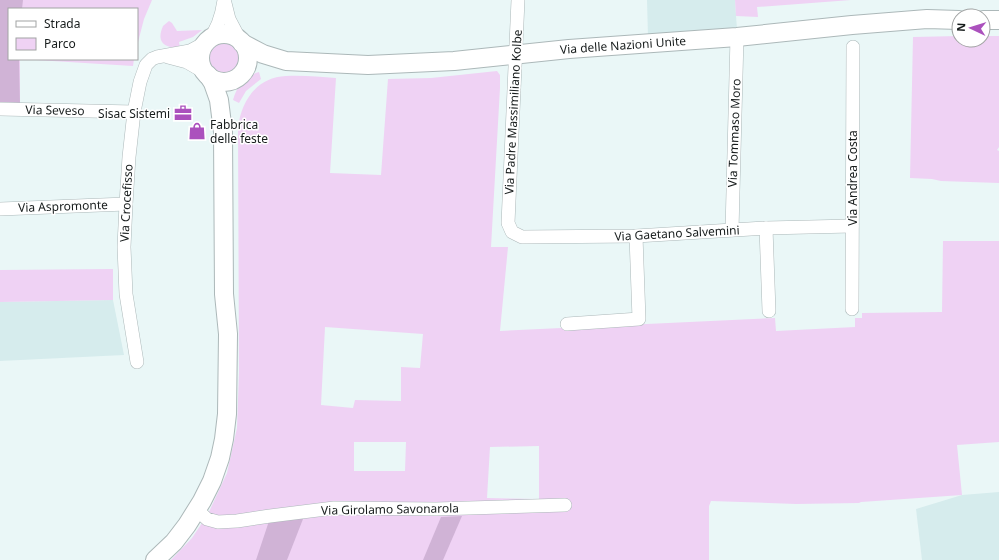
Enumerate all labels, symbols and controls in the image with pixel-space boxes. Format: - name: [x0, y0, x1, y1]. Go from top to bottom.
- legend: [8, 8, 138, 60]
- north arrow: [951, 8, 991, 48]
- text: Strada: [44, 15, 80, 32]
- text: N: [953, 22, 968, 32]
- street label: Via Padre Massimiliano Kolbe: [500, 29, 526, 195]
- street label: Via delle Nazioni Unite: [559, 32, 687, 58]
- text: Parco: [44, 35, 76, 52]
- street label: Via Tommaso Moro: [724, 78, 744, 188]
- street label: Via Seveso: [25, 101, 85, 119]
- office icon: Sisac Sistemi: [173, 103, 193, 123]
- place label: Sisac Sistemi: [98, 105, 170, 122]
- place label: Fabbrica delle feste: [210, 116, 268, 147]
- shop icon: Fabbrica delle feste: [187, 121, 207, 141]
- street label: Via Andrea Costa: [844, 130, 861, 226]
- street label: Via Crocefisso: [115, 163, 137, 243]
- street label: Via Aspromonte: [18, 196, 108, 216]
- street label: Via Gaetano Salvemini: [614, 221, 740, 245]
- street label: Via Girolamo Savonarola: [321, 499, 459, 519]

